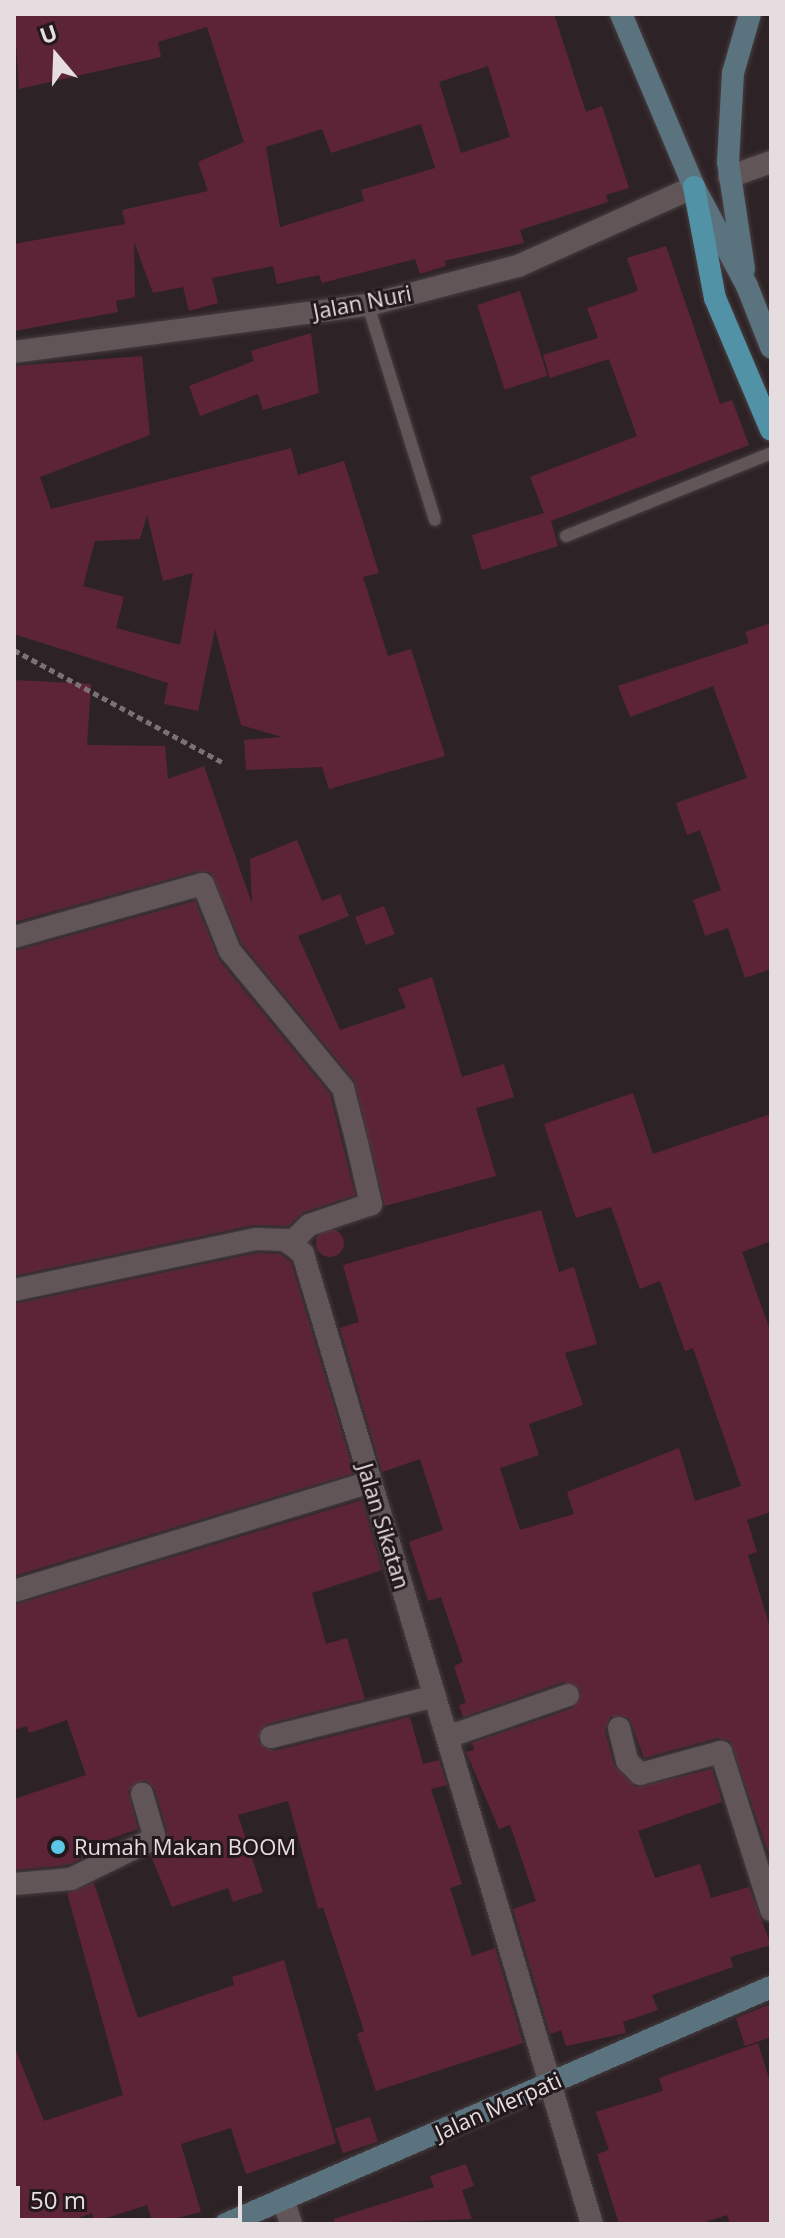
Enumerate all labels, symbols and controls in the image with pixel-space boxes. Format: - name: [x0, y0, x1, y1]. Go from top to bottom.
- north arrow: [16, 16, 96, 96]
- text: U: [35, 16, 61, 50]
- street label: Jalan Nuri: [311, 280, 413, 324]
- street label: Jalan Sikatan: [352, 1460, 416, 1592]
- place label: Rumah Makan BOOM: [74, 1834, 296, 1860]
- marker: Rumah Makan BOOM: [49, 1838, 67, 1856]
- street label: Jalan Merpati: [431, 2066, 565, 2146]
- scale bar: [20, 2170, 246, 2220]
- text: 50 m: [30, 2183, 86, 2216]

